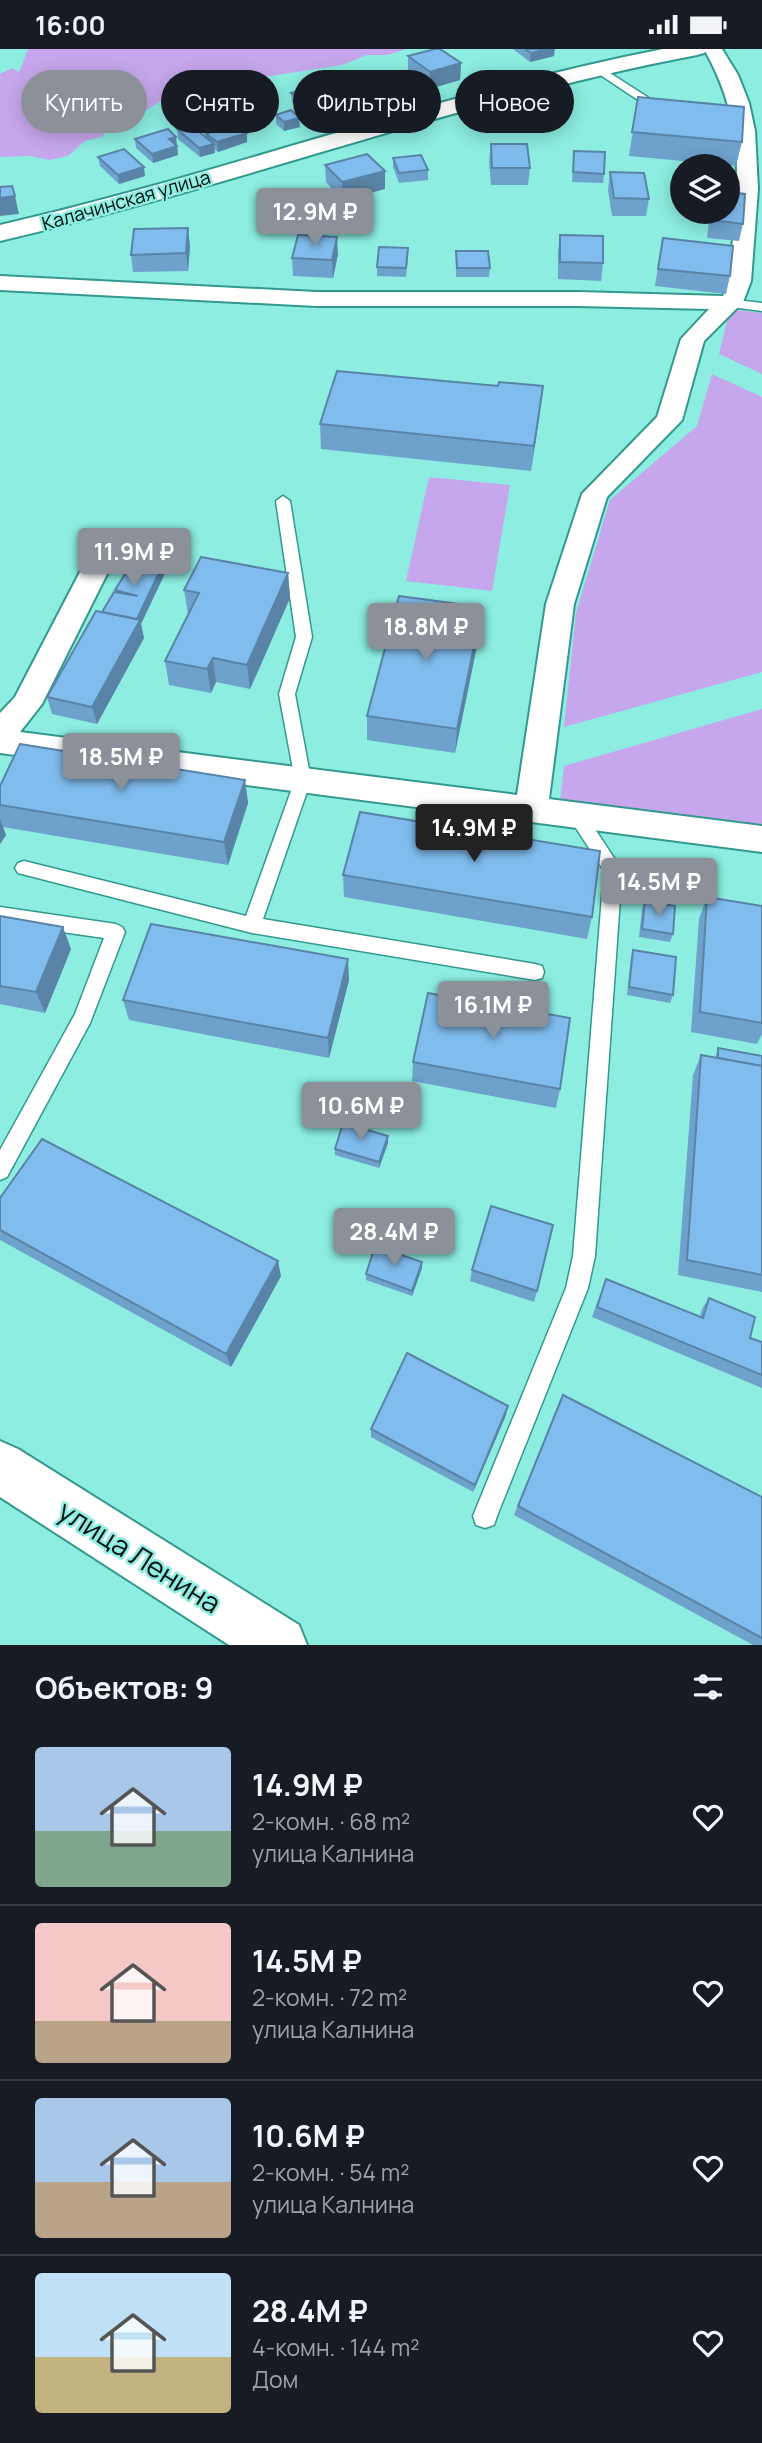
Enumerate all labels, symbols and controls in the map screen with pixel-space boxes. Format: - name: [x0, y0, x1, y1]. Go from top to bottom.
- text: 16:00: [35, 7, 106, 43]
- chip: Купить: [21, 70, 147, 133]
- chip: Снять: [161, 70, 279, 133]
- chip: Фильтры: [293, 70, 441, 133]
- chip: Новое: [455, 70, 574, 133]
- map controls: [670, 154, 740, 224]
- button: layers: [670, 154, 740, 224]
- street label: Калачинская улица: [39, 163, 213, 237]
- pin: 12.9M ₽: [250, 189, 380, 248]
- text: 12.9M ₽: [272, 195, 358, 227]
- pin: 11.9M ₽: [69, 529, 199, 588]
- text: 11.9M ₽: [94, 535, 174, 567]
- pin: 18.8M ₽: [361, 603, 491, 663]
- text: 18.8M ₽: [383, 610, 469, 642]
- pin: 18.5M ₽: [56, 733, 186, 793]
- text: 18.5M ₽: [79, 740, 163, 772]
- pin: 14.9M ₽: [409, 805, 539, 864]
- text: 14.9M ₽: [432, 811, 516, 843]
- pin: 14.5M ₽: [594, 859, 724, 918]
- text: 14.5M ₽: [617, 865, 701, 897]
- pin: 16.1M ₽: [428, 981, 558, 1041]
- text: 16.1M ₽: [454, 988, 532, 1020]
- pin: 10.6M ₽: [296, 1083, 426, 1142]
- text: 10.6M ₽: [318, 1089, 404, 1121]
- pin: 28.4M ₽: [329, 1209, 459, 1268]
- text: 28.4M ₽: [350, 1215, 438, 1247]
- street label: улица Ленина: [51, 1491, 229, 1621]
- text: Объектов: 9: [35, 1667, 213, 1708]
- icon: filters: [689, 1668, 727, 1706]
- text: 14.9M ₽: [252, 1764, 363, 1805]
- icon: home: [91, 1775, 175, 1859]
- icon: heart: [689, 1798, 727, 1836]
- text: 2-комн. · 68 m²: [252, 1805, 410, 1837]
- text: улица Калнина: [252, 1837, 414, 1869]
- text: 14.5M ₽: [252, 1940, 362, 1981]
- icon: home: [91, 1951, 175, 2035]
- icon: heart: [689, 1974, 727, 2012]
- text: 2-комн. · 72 m²: [252, 1981, 407, 2013]
- text: улица Калнина: [252, 2013, 414, 2045]
- text: 10.6M ₽: [252, 2115, 365, 2156]
- icon: home: [91, 2126, 175, 2210]
- icon: heart: [689, 2149, 727, 2187]
- text: 2-комн. · 54 m²: [252, 2156, 409, 2188]
- text: улица Калнина: [252, 2188, 414, 2220]
- text: 28.4M ₽: [252, 2290, 368, 2331]
- icon: home: [91, 2301, 175, 2385]
- icon: heart: [689, 2324, 727, 2362]
- text: 4-комн. · 144 m²: [252, 2331, 419, 2363]
- text: Дом: [252, 2363, 298, 2395]

